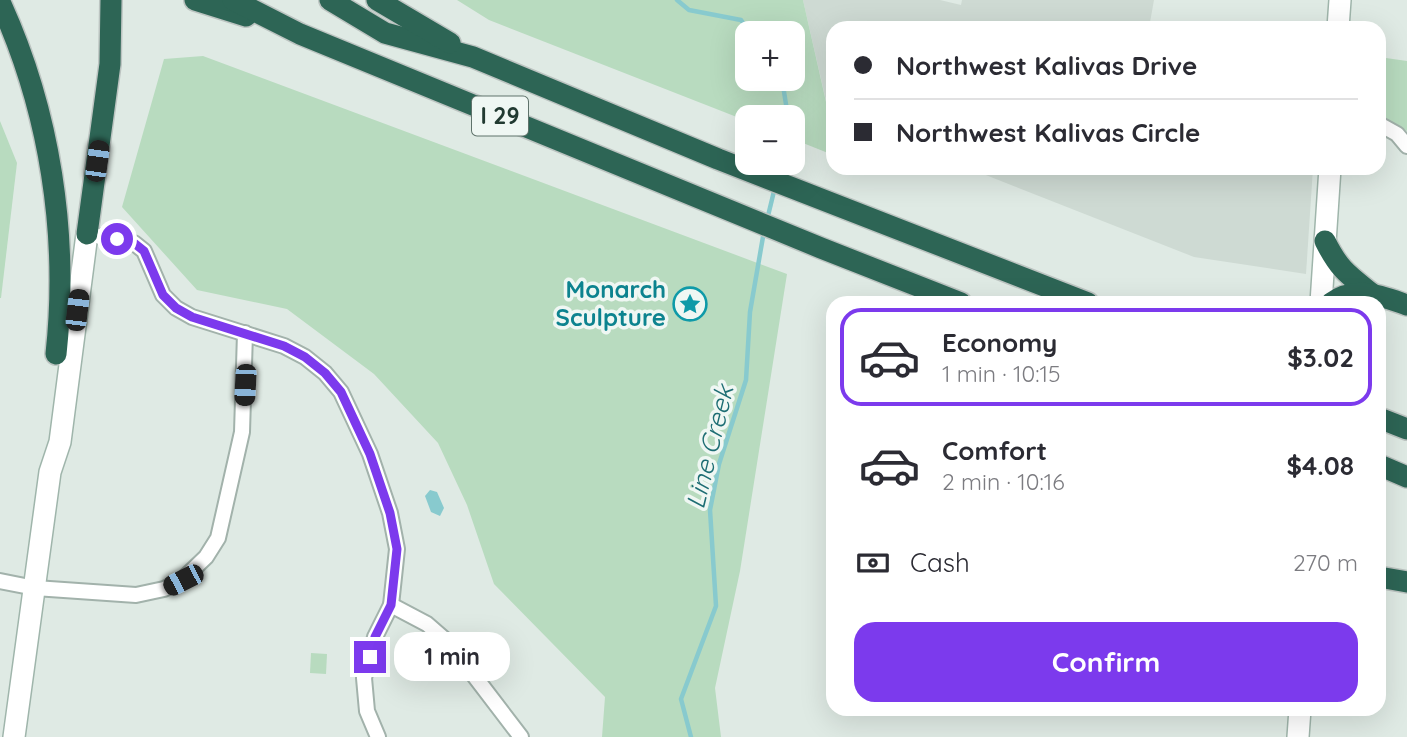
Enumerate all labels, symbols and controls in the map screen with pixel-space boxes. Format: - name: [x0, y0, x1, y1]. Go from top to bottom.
- map controls: [735, 21, 805, 175]
- button: +: [735, 21, 805, 91]
- text: Northwest Kalivas Drive: [896, 49, 1197, 82]
- road number: I 29: [472, 97, 528, 136]
- button: −: [735, 105, 805, 175]
- text: Northwest Kalivas Circle: [896, 116, 1200, 149]
- car: [84, 139, 111, 183]
- route start: [101, 223, 133, 255]
- place label: Monarch Sculpture: [556, 274, 666, 332]
- place icon: Monarch Sculpture: [671, 285, 709, 323]
- car: [65, 288, 90, 332]
- icon: car: [858, 326, 921, 389]
- text: Economy: [942, 326, 1057, 359]
- text: $3.02: [1287, 341, 1354, 374]
- text: 1 min · 10:15: [942, 359, 1061, 388]
- car: [234, 363, 257, 407]
- water label: Line Creek: [678, 380, 741, 512]
- icon: car: [858, 434, 921, 497]
- text: Comfort: [942, 434, 1047, 467]
- text: $4.08: [1287, 449, 1354, 482]
- text: 2 min · 10:16: [942, 467, 1065, 496]
- icon: cash: [854, 544, 892, 582]
- text: Cash: [910, 546, 970, 579]
- text: 270 m: [1293, 548, 1358, 577]
- car: [160, 561, 207, 599]
- button: Confirm: [854, 622, 1358, 702]
- callout: 1 min: [394, 632, 510, 682]
- route end: [354, 641, 386, 673]
- text: 1 min: [424, 642, 480, 671]

